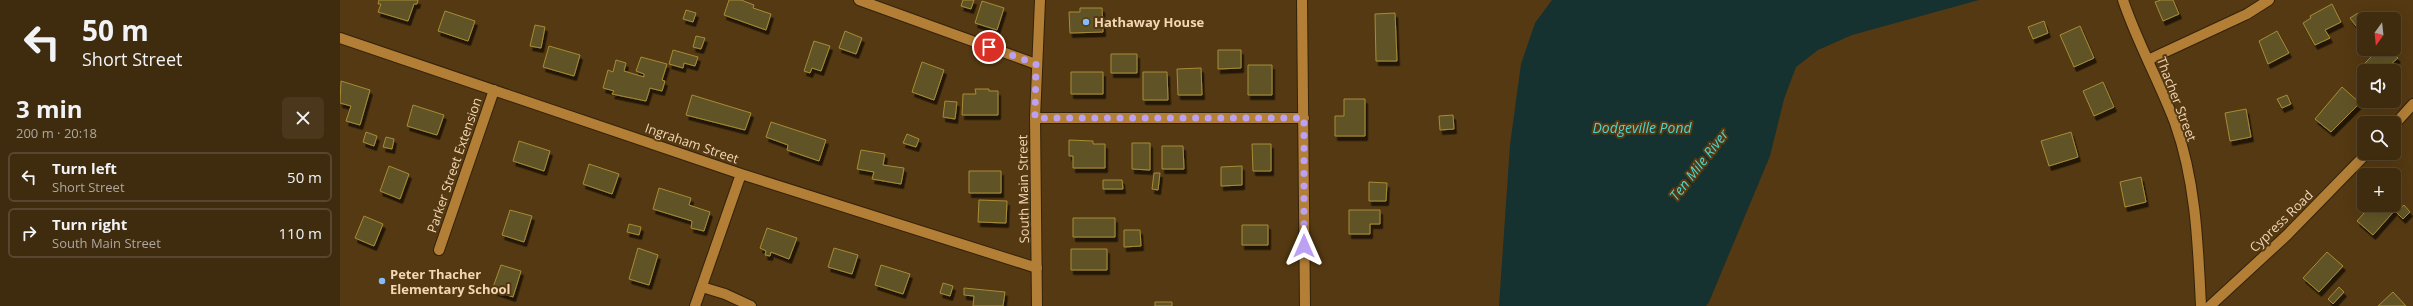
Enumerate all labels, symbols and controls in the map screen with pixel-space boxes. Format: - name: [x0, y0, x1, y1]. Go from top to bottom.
- text: 50 m: [82, 11, 149, 49]
- north arrow: [2357, 12, 2401, 56]
- map controls: [2357, 12, 2401, 212]
- place label: Hathaway House: [1094, 13, 1205, 31]
- icon: left: [16, 16, 68, 68]
- marker: Hathaway House: [1081, 17, 1091, 27]
- pin: [972, 30, 1006, 64]
- icon: arrive: [978, 36, 1000, 58]
- text: Short Street: [82, 47, 182, 71]
- street label: Thacher Street: [2153, 54, 2201, 144]
- button: sound: [2357, 64, 2401, 108]
- text: 3 min: [16, 92, 83, 125]
- street label: Parker Street Extension: [422, 95, 486, 235]
- button: close: [282, 97, 324, 139]
- button: search: [2357, 116, 2401, 160]
- water label: Dodgeville Pond: [1592, 118, 1692, 137]
- street label: Ingraham Street: [643, 119, 742, 168]
- text: 200 m · 20:18: [16, 124, 97, 142]
- water label: Ten Mile River: [1665, 125, 1733, 204]
- street label: South Main Street: [1013, 134, 1033, 244]
- text: Turn left: [52, 158, 117, 178]
- icon: left: [18, 166, 40, 188]
- text: 50 m: [287, 167, 322, 187]
- button: +: [2357, 168, 2401, 212]
- text: Short Street: [52, 178, 125, 196]
- street label: Cypress Road: [2245, 186, 2317, 256]
- text: Turn right: [52, 214, 127, 234]
- icon: right: [18, 222, 40, 244]
- text: 110 m: [278, 223, 322, 243]
- position arrow: [1283, 225, 1325, 267]
- text: South Main Street: [52, 234, 161, 252]
- place label: Peter Thacher Elementary School: [390, 265, 511, 298]
- marker: Peter Thacher Elementary School: [377, 276, 387, 286]

